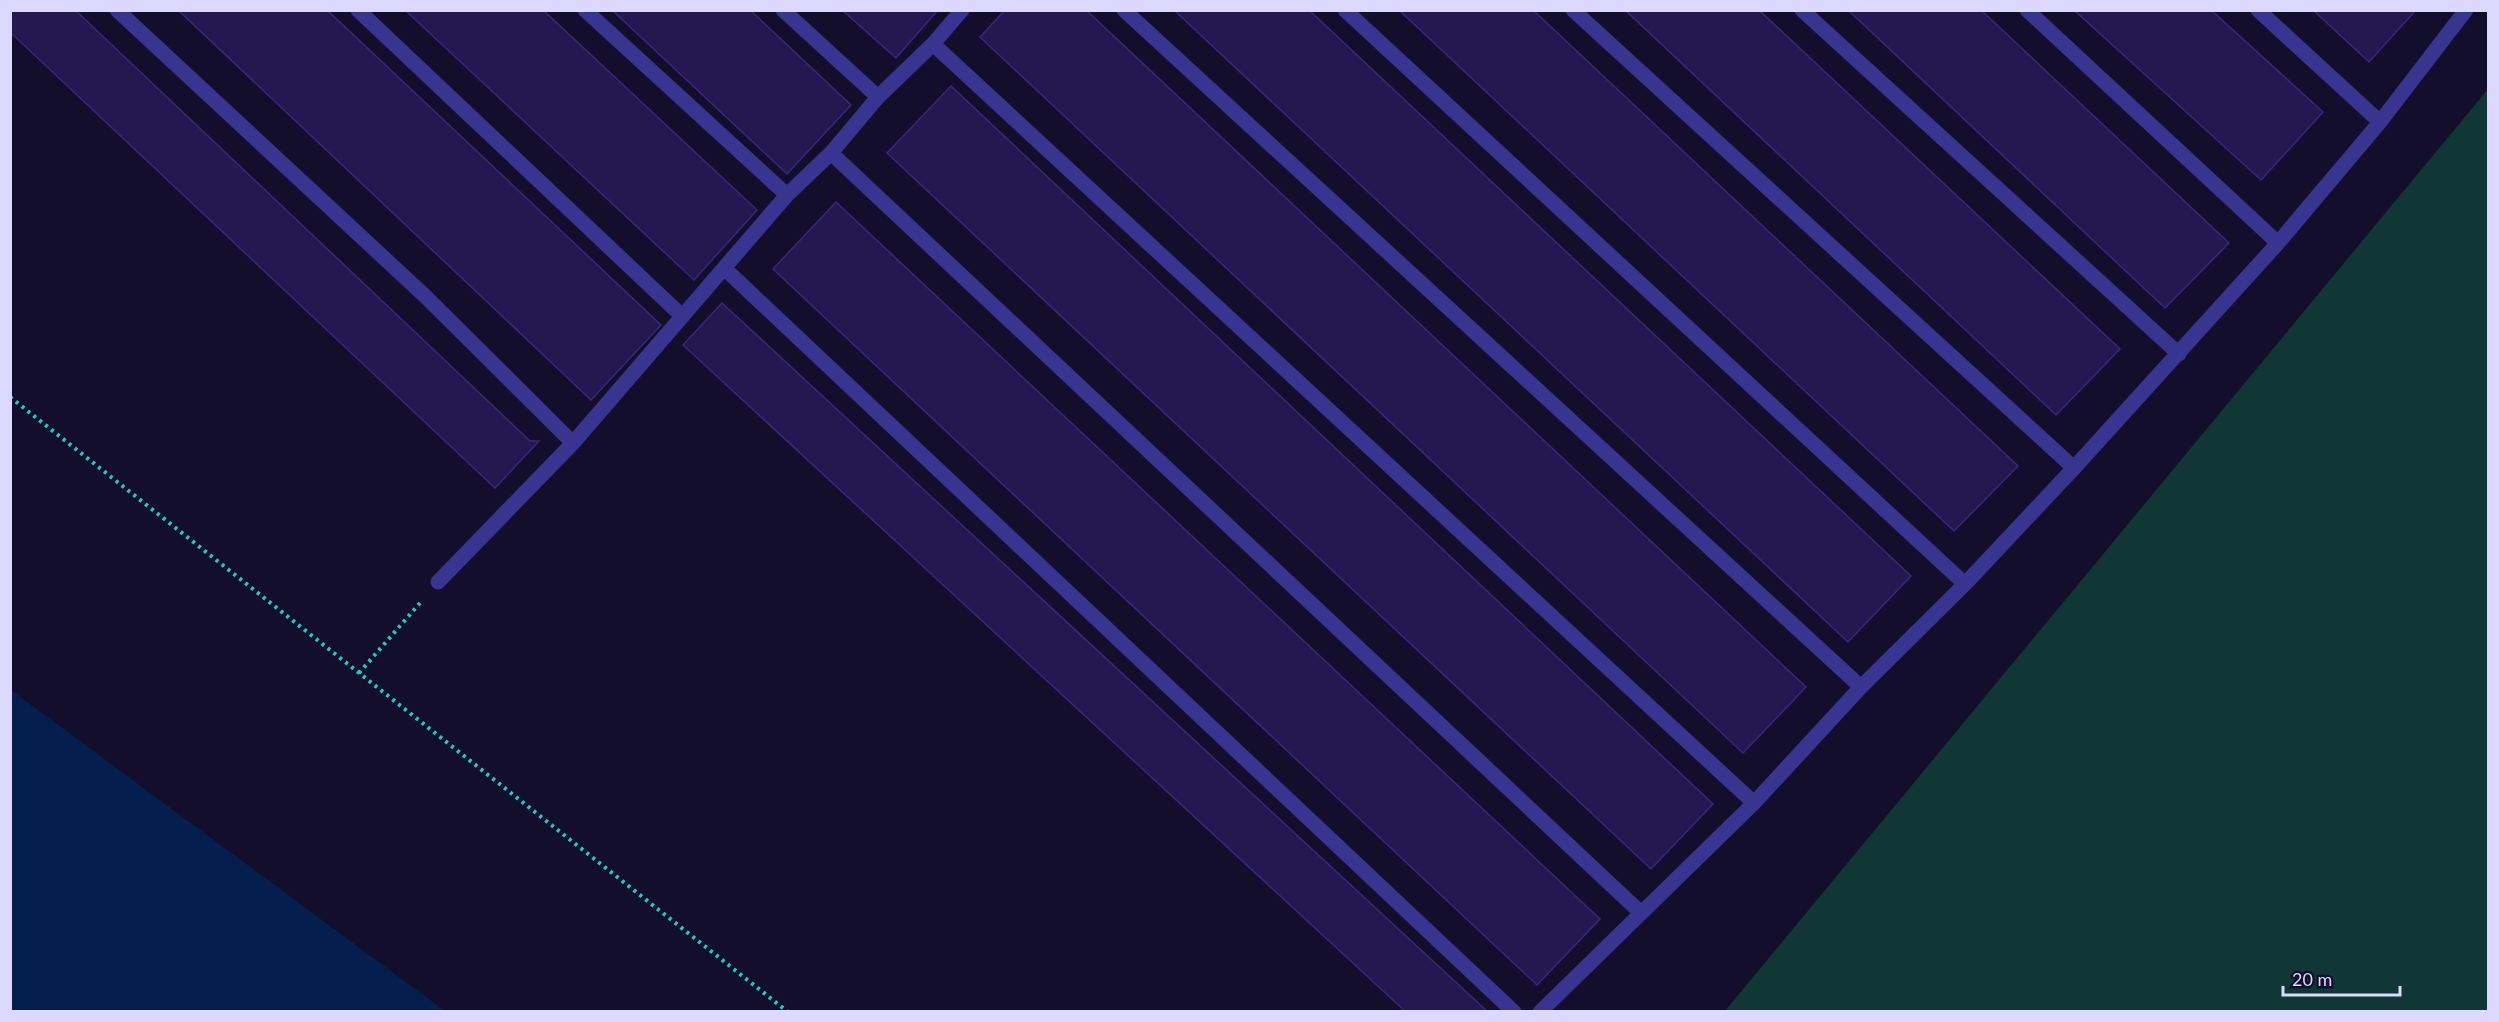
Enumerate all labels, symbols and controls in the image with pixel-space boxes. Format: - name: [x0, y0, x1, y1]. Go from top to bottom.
- scale bar: [2283, 959, 2400, 997]
- text: 20 m: [2292, 968, 2332, 990]

